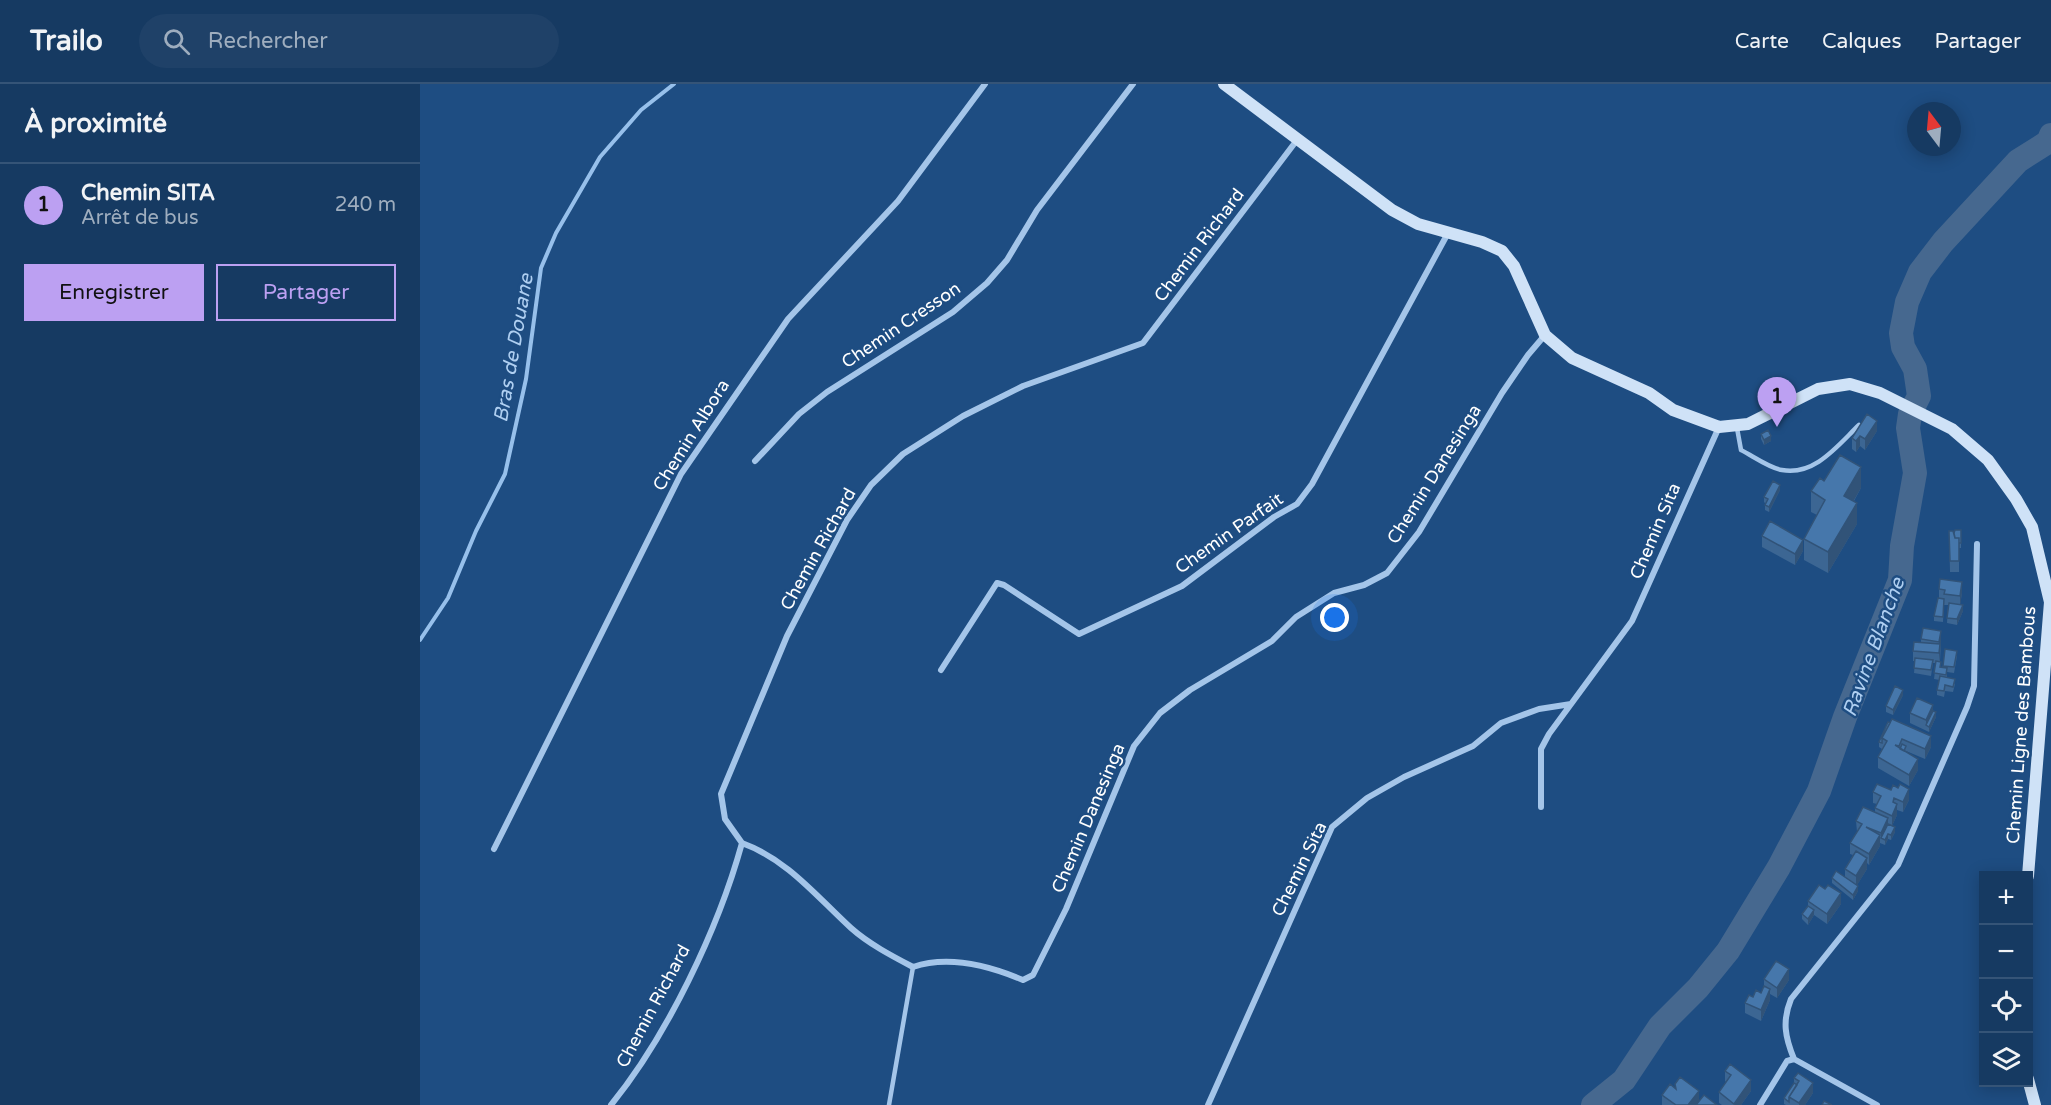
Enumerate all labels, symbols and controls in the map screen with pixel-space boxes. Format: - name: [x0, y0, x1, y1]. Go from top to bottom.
- search box: [139, 14, 559, 68]
- text: Trailo: [30, 24, 103, 58]
- icon: search: [160, 25, 193, 58]
- text: Rechercher: [208, 28, 328, 54]
- text: Carte: [1735, 29, 1789, 54]
- text: Calques: [1822, 29, 1902, 54]
- text: Partager: [1935, 29, 2021, 54]
- north arrow: [1907, 102, 1961, 156]
- text: À proximité: [24, 108, 167, 139]
- text: Chemin SITA: [81, 180, 215, 206]
- street label: Chemin Richard: [1149, 184, 1249, 306]
- text: 1: [37, 193, 50, 217]
- text: 240 m: [335, 193, 396, 217]
- text: Arrêt de bus: [81, 206, 199, 230]
- button: Enregistrer: [24, 264, 204, 321]
- button: Partager: [216, 264, 396, 321]
- water label: Bras de Douane: [489, 270, 539, 424]
- street label: Chemin Cresson: [837, 277, 965, 373]
- street label: Chemin Albora: [648, 375, 734, 495]
- pin: 1: [1758, 378, 1796, 427]
- street label: Chemin Danesinga: [1382, 400, 1486, 548]
- street label: Chemin Sita: [1625, 479, 1685, 583]
- street label: Chemin Richard: [775, 484, 861, 614]
- street label: Chemin Parfait: [1171, 487, 1287, 578]
- water label: Ravine Blanche: [1838, 573, 1911, 720]
- your location: [1320, 603, 1349, 632]
- street label: Chemin Ligne des Bambous: [2002, 605, 2040, 845]
- street label: Chemin Danesinga: [1047, 740, 1129, 896]
- street label: Chemin Sita: [1267, 818, 1331, 920]
- map controls: [1979, 871, 2033, 1087]
- button: +: [1979, 871, 2033, 925]
- button: −: [1979, 925, 2033, 979]
- street label: Chemin Richard: [611, 941, 695, 1071]
- button: locate: [1979, 979, 2033, 1033]
- button: layers: [1979, 1033, 2033, 1087]

